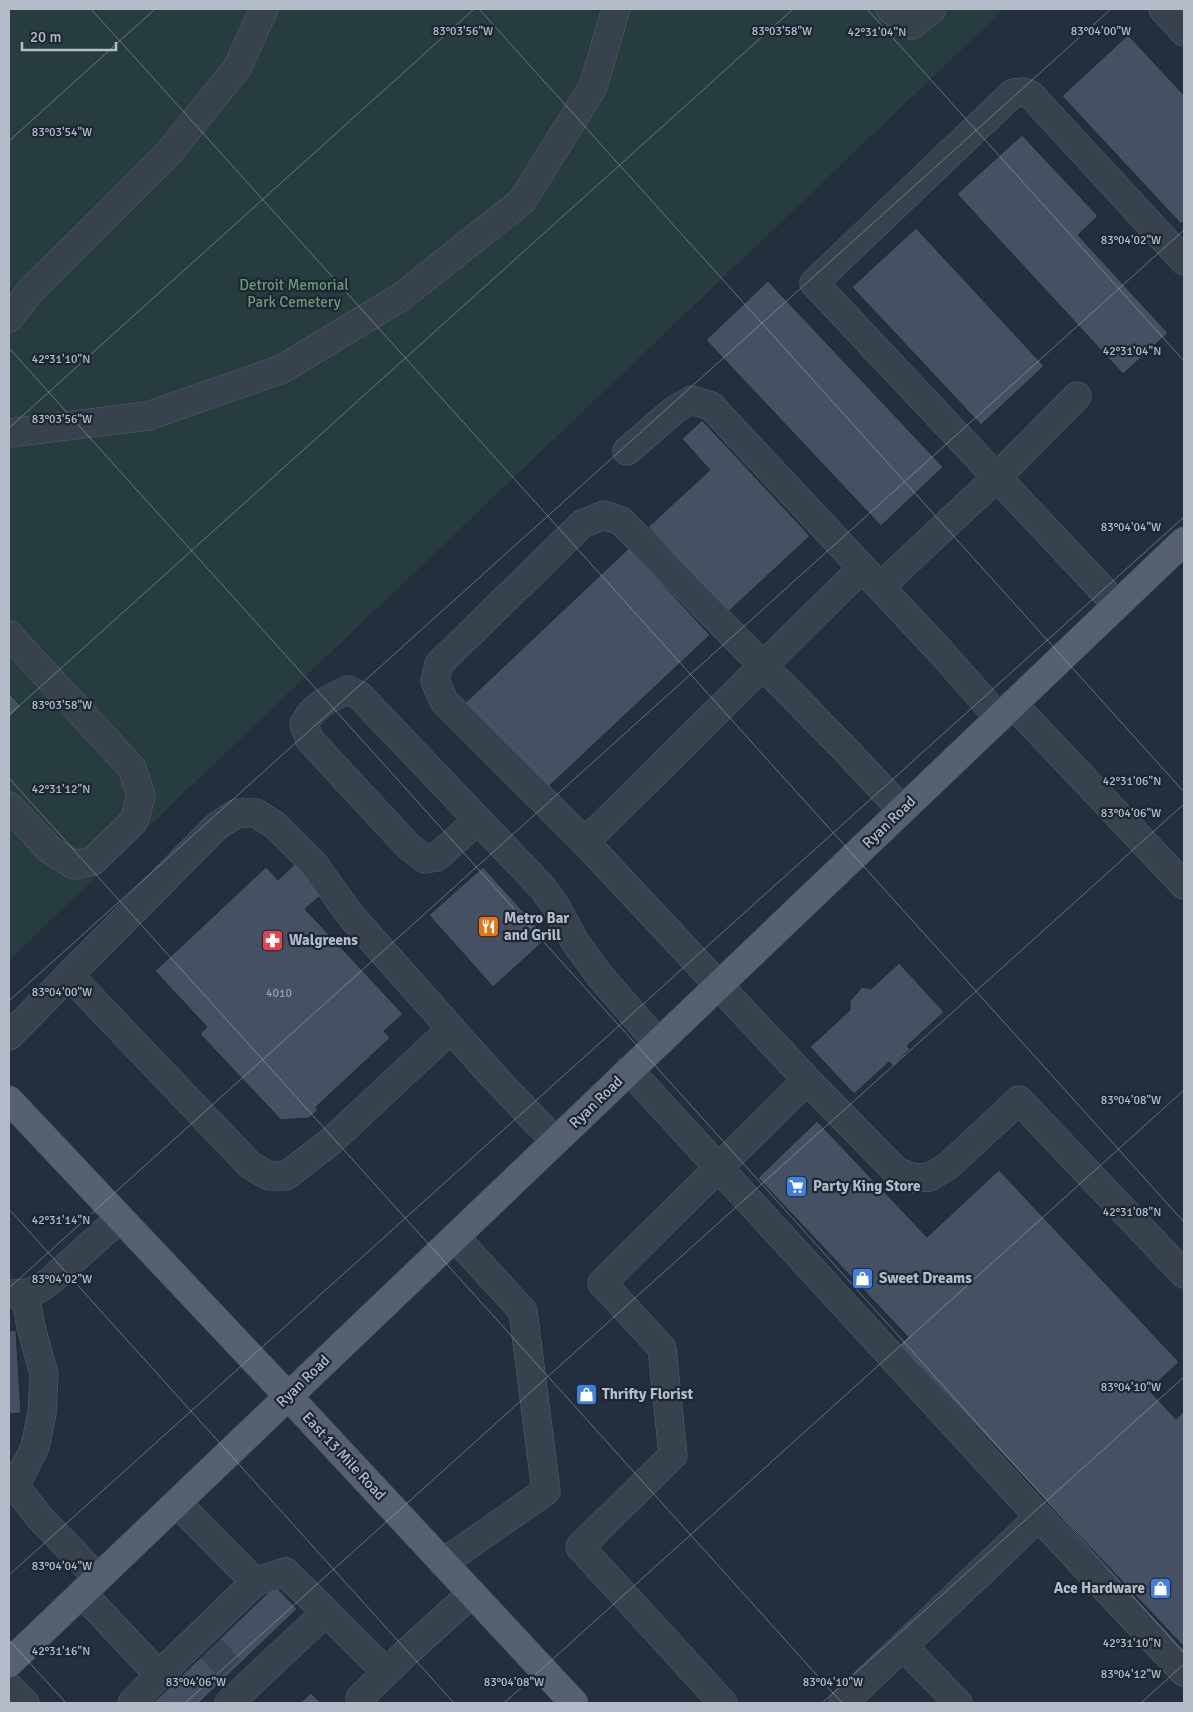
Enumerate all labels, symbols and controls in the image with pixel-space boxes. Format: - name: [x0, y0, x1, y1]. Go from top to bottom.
- scale bar: [22, 20, 116, 52]
- text: 83°03'56"W: [433, 24, 493, 39]
- text: 83°03'58"W: [752, 24, 812, 39]
- text: 83°04'00"W: [1071, 24, 1131, 39]
- text: 42°31'04"N: [848, 25, 906, 40]
- text: 20 m: [30, 28, 61, 46]
- text: 83°03'54"W: [32, 125, 92, 140]
- text: 83°04'02"W: [1101, 233, 1161, 248]
- park label: Detroit Memorial Park Cemetery: [239, 276, 349, 311]
- text: 42°31'04"N: [1103, 344, 1161, 359]
- text: 42°31'10"N: [32, 352, 90, 367]
- text: 83°03'56"W: [32, 412, 92, 427]
- text: 83°04'04"W: [1101, 520, 1161, 535]
- text: 83°03'58"W: [32, 698, 92, 713]
- text: 42°31'06"N: [1103, 774, 1161, 789]
- text: 42°31'12"N: [32, 782, 90, 797]
- street label: Ryan Road: [859, 792, 919, 852]
- text: 83°04'06"W: [1101, 806, 1161, 821]
- place label: Metro Bar and Grill: [504, 909, 569, 944]
- restaurant icon: Metro Bar and Grill: [476, 915, 500, 939]
- pharmacy icon: Walgreens: [261, 928, 285, 952]
- place label: Walgreens: [289, 931, 358, 949]
- text: 83°04'00"W: [32, 985, 92, 1000]
- house number: 4010: [266, 986, 292, 1001]
- street label: Ryan Road: [566, 1072, 626, 1132]
- text: 83°04'08"W: [1101, 1093, 1161, 1108]
- supermarket icon: Party King Store: [785, 1174, 809, 1198]
- place label: Party King Store: [813, 1177, 920, 1195]
- text: 42°31'08"N: [1103, 1205, 1161, 1220]
- text: 42°31'14"N: [32, 1213, 90, 1228]
- shop icon: Sweet Dreams: [851, 1266, 875, 1290]
- place label: Sweet Dreams: [879, 1269, 972, 1287]
- text: 83°04'02"W: [32, 1272, 92, 1287]
- street label: Ryan Road: [273, 1351, 333, 1411]
- text: 83°04'10"W: [1101, 1380, 1161, 1395]
- shop icon: Thrifty Florist: [574, 1382, 598, 1406]
- place label: Thrifty Florist: [602, 1385, 693, 1403]
- street label: East 13 Mile Road: [299, 1408, 389, 1504]
- text: 83°04'04"W: [32, 1559, 92, 1574]
- shop icon: Ace Hardware: [1149, 1576, 1173, 1600]
- place label: Ace Hardware: [1054, 1579, 1145, 1597]
- text: 42°31'10"N: [1103, 1636, 1161, 1651]
- text: 42°31'16"N: [32, 1644, 90, 1659]
- text: 83°04'12"W: [1101, 1667, 1161, 1682]
- text: 83°04'06"W: [166, 1675, 226, 1690]
- text: 83°04'08"W: [484, 1675, 544, 1690]
- text: 83°04'10"W: [803, 1675, 863, 1690]

